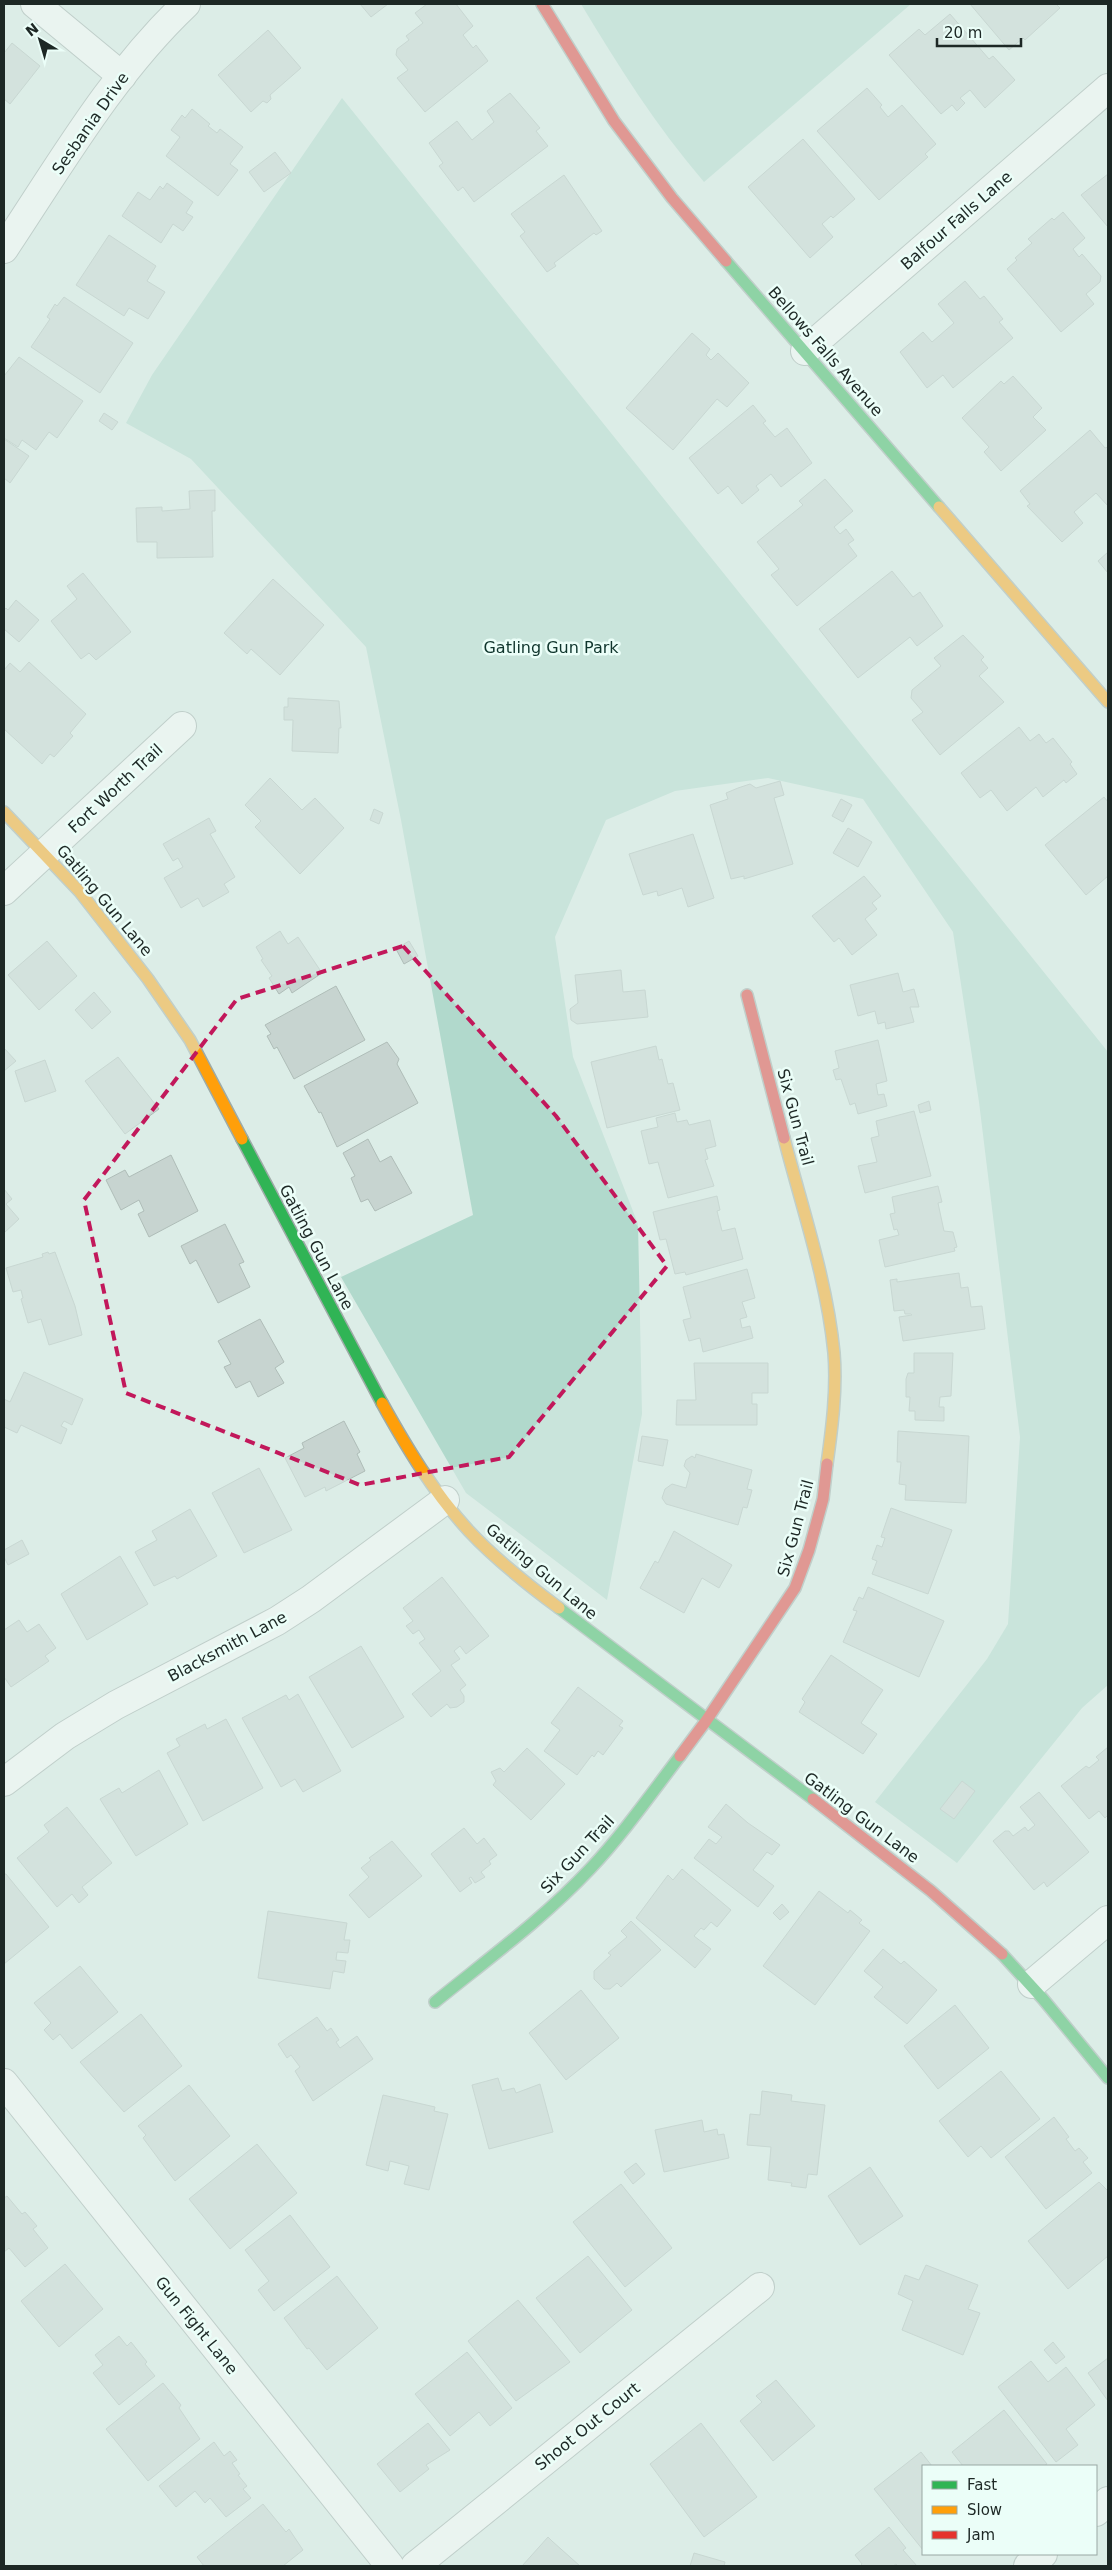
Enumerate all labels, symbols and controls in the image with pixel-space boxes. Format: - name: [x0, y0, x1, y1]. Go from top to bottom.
- north arrow: [15, 15, 65, 65]
- scale bar: [937, 15, 1021, 47]
- text: N: [22, 20, 42, 40]
- text: 20 m: [944, 24, 982, 42]
- street label: Sesbania Drive: [48, 69, 133, 178]
- street label: Balfour Falls Lane: [897, 167, 1016, 274]
- street label: Bellows Falls Avenue: [764, 283, 887, 420]
- park label: Gatling Gun Park: [483, 638, 619, 657]
- street label: Fort Worth Trail: [64, 740, 166, 837]
- street label: Gatling Gun Lane: [53, 841, 157, 960]
- street label: Six Gun Trail: [773, 1067, 818, 1168]
- street label: Gatling Gun Lane: [275, 1181, 358, 1313]
- street label: Six Gun Trail: [773, 1478, 818, 1579]
- street label: Gatling Gun Lane: [482, 1519, 601, 1623]
- street label: Blacksmith Lane: [165, 1607, 290, 1686]
- street label: Gatling Gun Lane: [800, 1768, 923, 1867]
- street label: Six Gun Trail: [536, 1811, 618, 1897]
- street label: Gun Fight Lane: [151, 2272, 242, 2378]
- street label: Shoot Out Court: [531, 2378, 644, 2474]
- legend: [922, 2465, 1097, 2555]
- text: Fast: [967, 2476, 997, 2494]
- text: Slow: [967, 2501, 1002, 2519]
- text: Jam: [966, 2526, 995, 2544]

